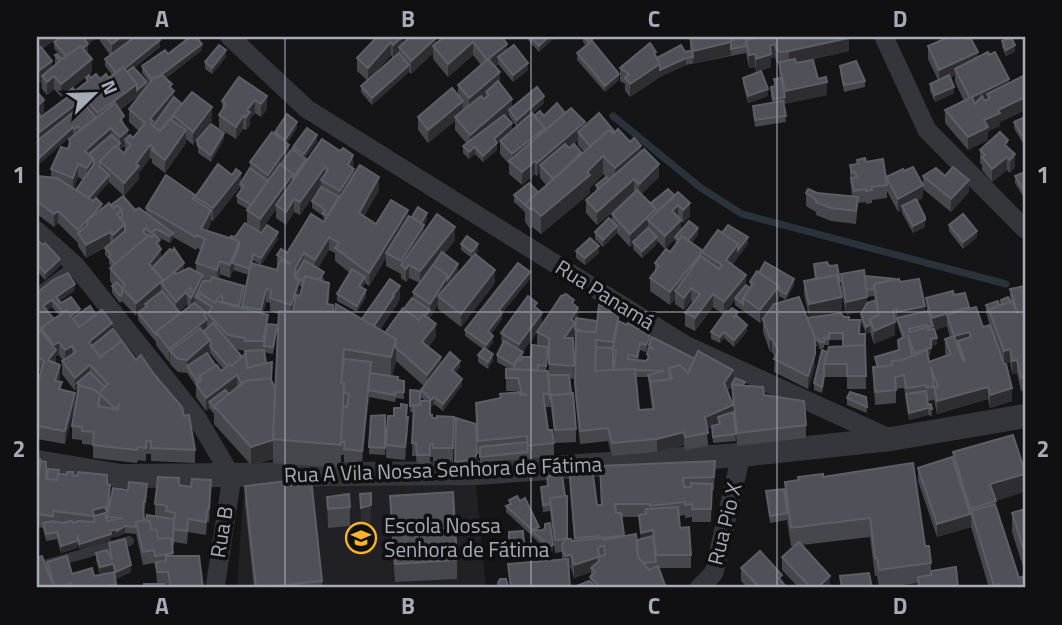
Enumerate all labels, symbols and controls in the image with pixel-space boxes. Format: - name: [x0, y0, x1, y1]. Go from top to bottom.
- text: A: [155, 1, 169, 36]
- text: B: [401, 1, 415, 36]
- text: C: [648, 1, 660, 36]
- text: D: [893, 1, 907, 36]
- north arrow: [60, 60, 130, 130]
- text: N: [94, 75, 126, 99]
- text: 1: [13, 157, 25, 192]
- text: 1: [1037, 157, 1049, 192]
- street label: Rua Panamá: [550, 251, 662, 338]
- text: 2: [13, 431, 25, 466]
- text: 2: [1037, 431, 1049, 466]
- street label: Rua A Vila Nossa Senhora de Fátima: [283, 447, 603, 491]
- street label: Rua Pio X: [698, 479, 750, 568]
- street label: Rua B: [201, 504, 241, 560]
- place label: Escola Nossa Senhora de Fátima: [384, 509, 550, 565]
- school or university icon: Escola Nossa Senhora de Fátima: [344, 521, 378, 555]
- text: A: [155, 588, 169, 623]
- text: B: [401, 588, 415, 623]
- text: C: [648, 588, 660, 623]
- text: D: [893, 588, 907, 623]

